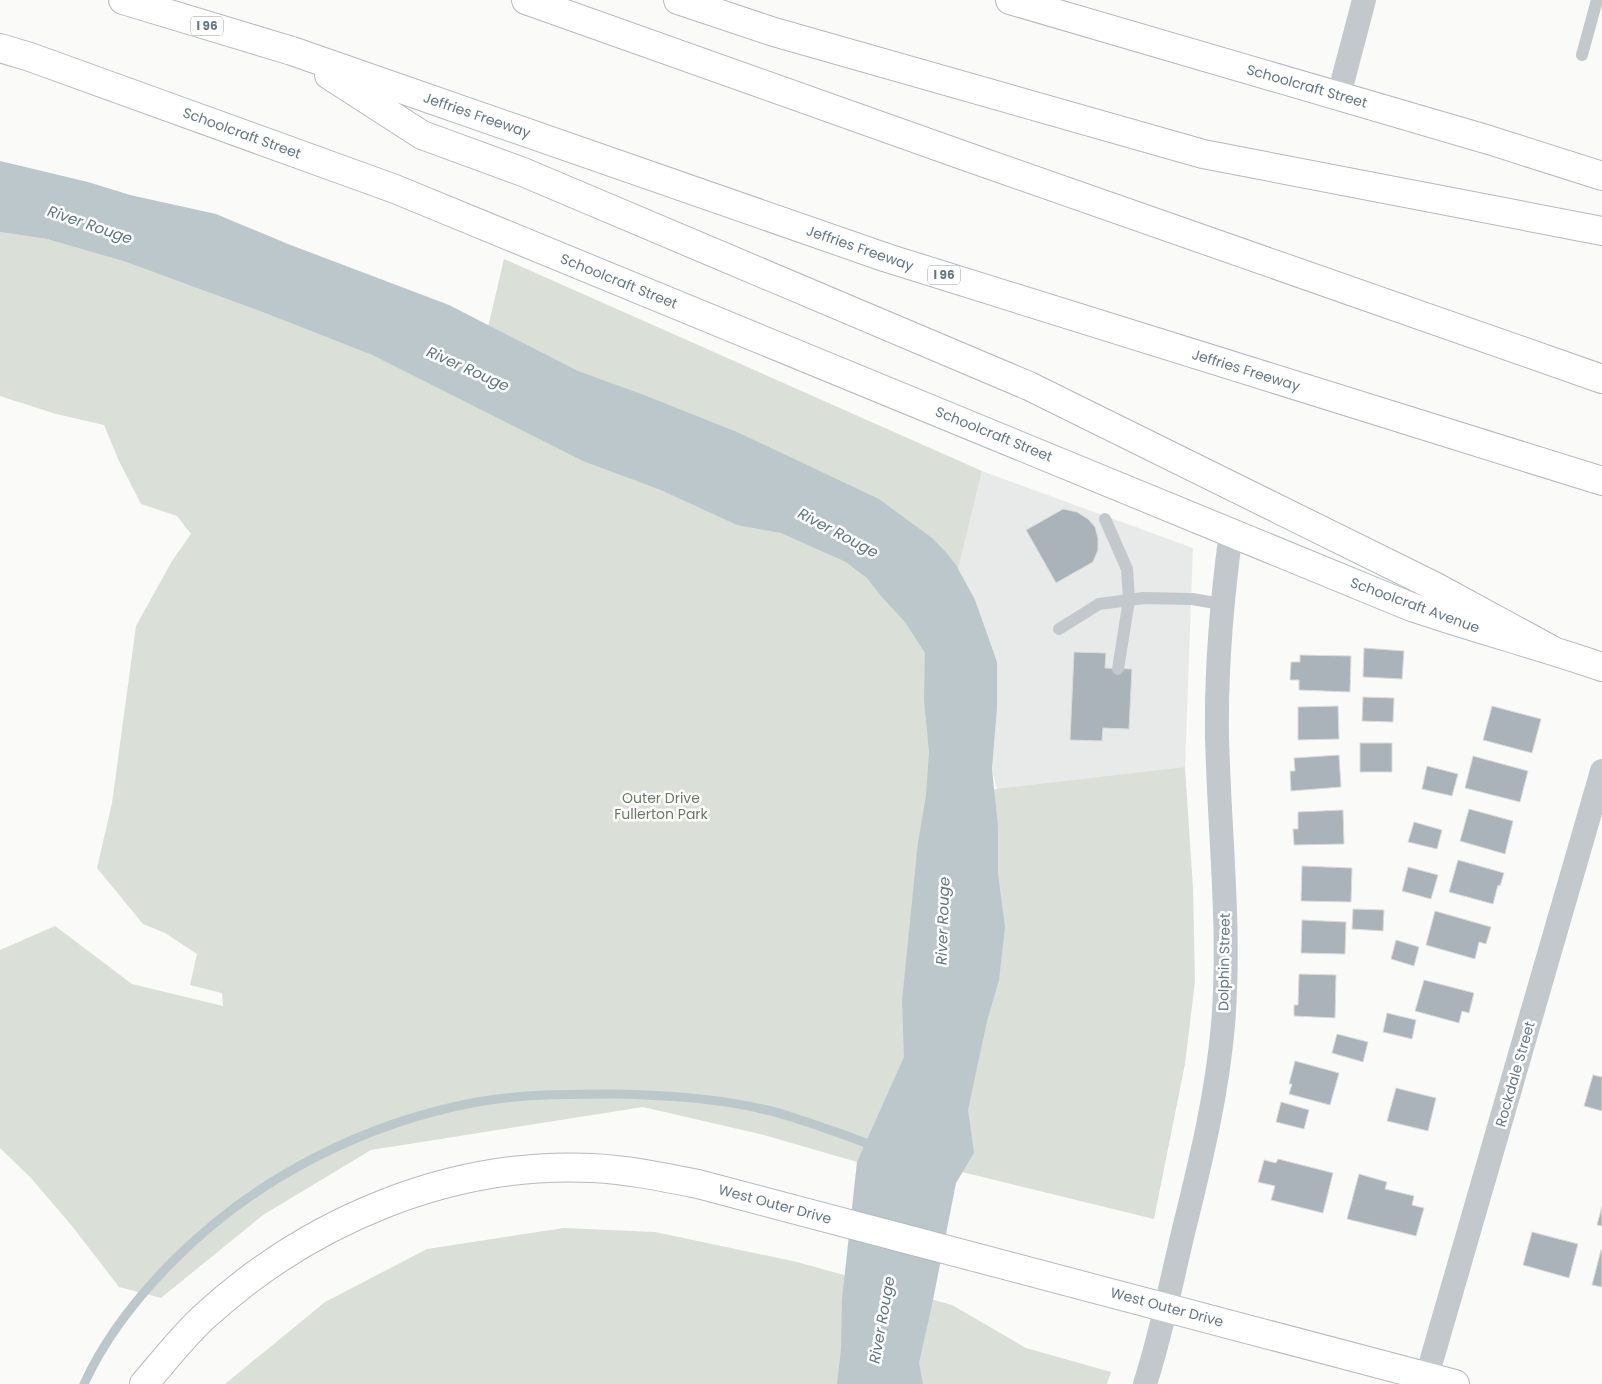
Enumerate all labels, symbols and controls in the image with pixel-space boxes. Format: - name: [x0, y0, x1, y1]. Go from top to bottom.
- road number: I 96: [191, 16, 223, 36]
- street label: Schoolcraft Street: [1244, 59, 1370, 113]
- street label: Jeffries Freeway: [421, 87, 533, 143]
- street label: Schoolcraft Street: [180, 102, 304, 164]
- water label: River Rouge: [45, 200, 135, 249]
- street label: Jeffries Freeway: [804, 220, 916, 276]
- street label: Schoolcraft Street: [557, 248, 681, 314]
- road number: I 96: [928, 266, 960, 284]
- water label: River Rouge: [424, 341, 513, 396]
- street label: Jeffries Freeway: [1189, 344, 1303, 396]
- street label: Schoolcraft Street: [932, 401, 1056, 467]
- water label: River Rouge: [794, 503, 882, 563]
- street label: Schoolcraft Avenue: [1348, 572, 1483, 638]
- park label: Outer Drive Fullerton Park: [614, 788, 709, 824]
- water label: River Rouge: [930, 876, 955, 966]
- street label: Dolphin Street: [1213, 913, 1235, 1011]
- street label: Rockdale Street: [1490, 1019, 1540, 1129]
- street label: West Outer Drive: [716, 1179, 834, 1229]
- water label: River Rouge: [863, 1275, 900, 1365]
- street label: West Outer Drive: [1108, 1282, 1226, 1332]

